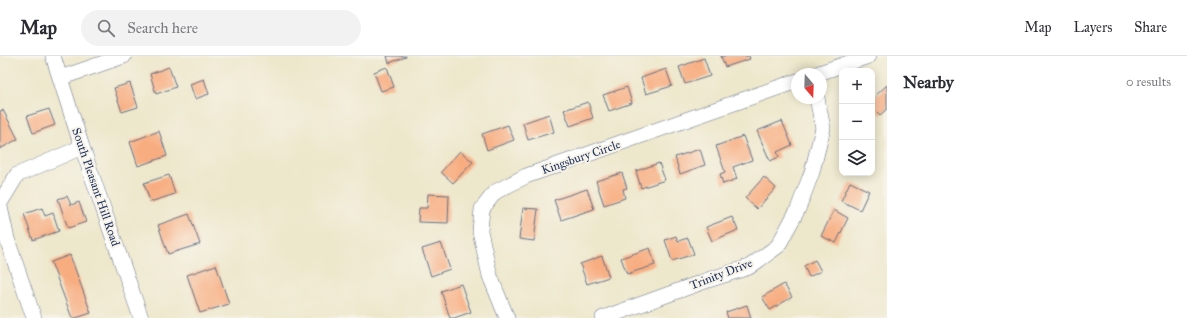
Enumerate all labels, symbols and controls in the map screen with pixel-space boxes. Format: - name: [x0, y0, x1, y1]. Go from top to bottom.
- search box: [81, 10, 361, 46]
- text: Map: [20, 16, 57, 39]
- icon: search: [95, 17, 117, 39]
- text: Search here: [127, 19, 198, 37]
- text: Map: [1024, 19, 1052, 36]
- text: Layers: [1074, 19, 1112, 36]
- text: Share: [1134, 19, 1167, 36]
- north arrow: [791, 68, 827, 104]
- map controls: [839, 68, 875, 176]
- button: +: [839, 68, 875, 104]
- text: Nearby: [903, 72, 954, 93]
- text: 0 results: [1126, 74, 1171, 90]
- button: −: [839, 104, 875, 140]
- street label: South Pleasant Hill Road: [69, 126, 123, 248]
- street label: Kingsbury Circle: [540, 137, 623, 178]
- button: layers: [839, 140, 875, 176]
- street label: Trinity Drive: [688, 256, 754, 292]

